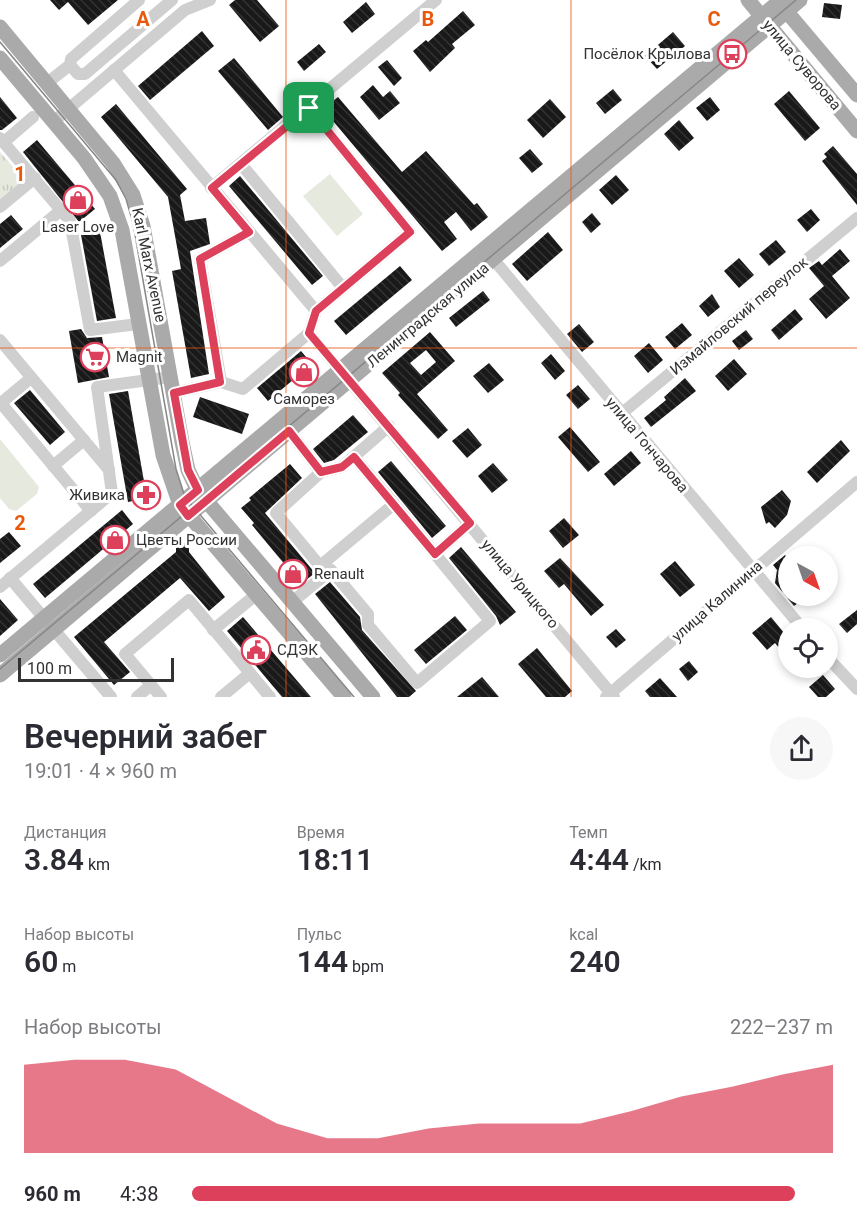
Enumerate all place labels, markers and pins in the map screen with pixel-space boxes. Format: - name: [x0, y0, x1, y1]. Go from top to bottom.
- bus stop icon: Посёлок Крылова: [716, 38, 748, 70]
- place label: Посёлок Крылова: [583, 45, 711, 63]
- pin: [283, 82, 334, 133]
- shop icon: Laser Love: [62, 184, 94, 216]
- place label: Laser Love: [42, 218, 114, 236]
- supermarket icon: Magnit: [79, 341, 111, 373]
- place label: Magnit: [116, 348, 163, 366]
- shop icon: Саморез: [288, 356, 320, 388]
- place label: Саморез: [273, 390, 335, 408]
- pharmacy icon: Живика: [130, 479, 162, 511]
- place label: Живика: [69, 486, 125, 504]
- shop icon: Цветы России: [99, 524, 131, 556]
- place label: Цветы России: [136, 531, 237, 549]
- shop icon: Renault: [277, 558, 309, 590]
- place label: Renault: [314, 565, 365, 583]
- public building icon: СДЭК: [240, 634, 272, 666]
- place label: СДЭК: [277, 641, 318, 659]

